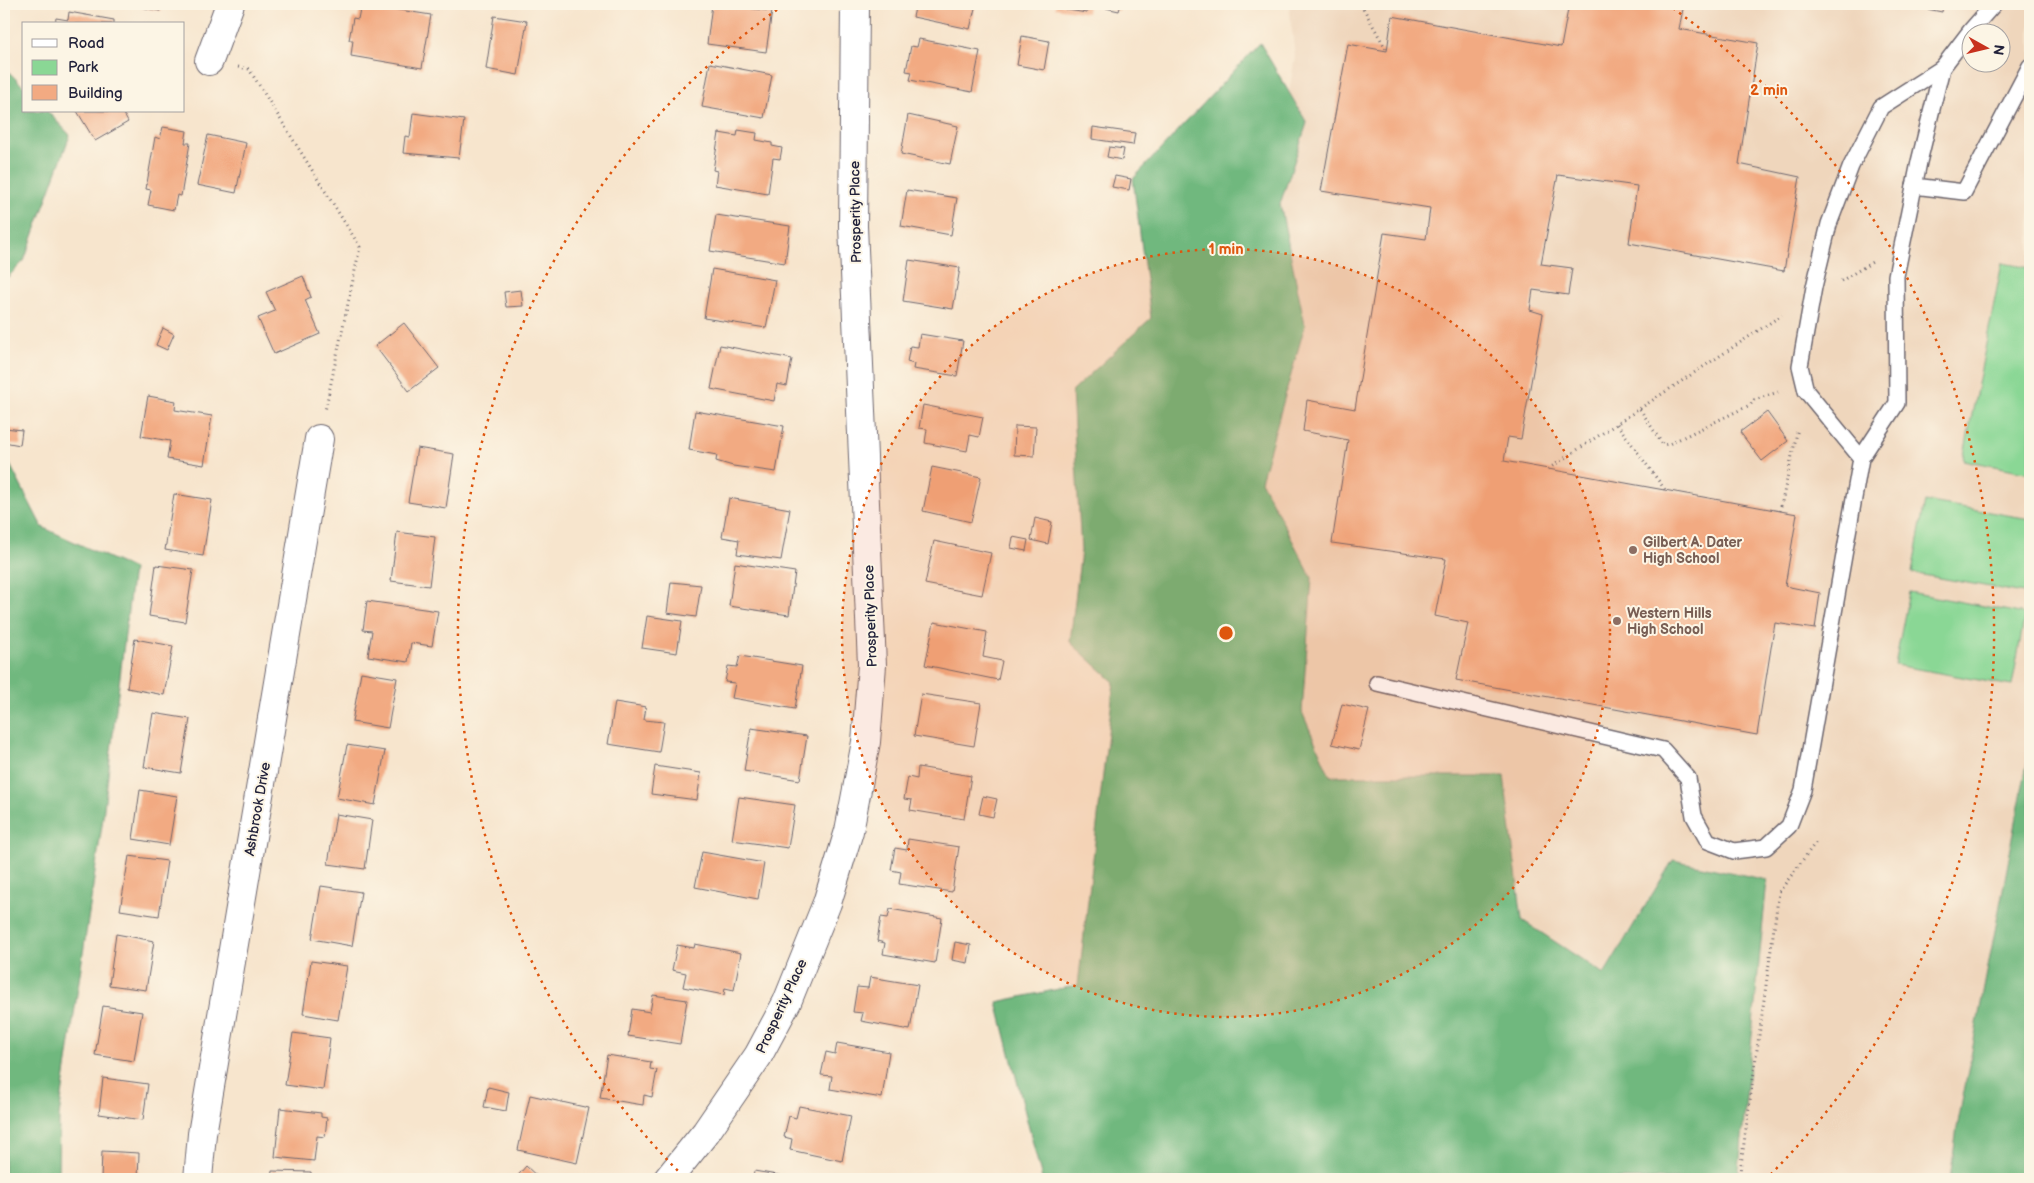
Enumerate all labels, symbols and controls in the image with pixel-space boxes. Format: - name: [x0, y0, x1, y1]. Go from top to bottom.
- legend: [22, 22, 185, 112]
- north arrow: [1962, 22, 2012, 72]
- text: Road: [68, 34, 104, 53]
- text: N: [1989, 43, 2008, 56]
- text: Park: [68, 58, 99, 77]
- text: 2 min: [1750, 81, 1788, 100]
- text: Building: [68, 84, 123, 103]
- street label: Prosperity Place: [846, 161, 865, 263]
- text: 1 min: [1208, 240, 1244, 259]
- place label: Gilbert A. Dater High School: [1643, 534, 1742, 567]
- marker: Gilbert A. Dater High School: [1627, 544, 1639, 556]
- street label: Prosperity Place: [860, 565, 881, 667]
- place label: Western Hills High School: [1627, 605, 1712, 638]
- marker: Western Hills High School: [1611, 615, 1623, 627]
- centre of rings: [1217, 624, 1235, 642]
- street label: Ashbrook Drive: [241, 761, 274, 857]
- street label: Prosperity Place: [752, 956, 811, 1056]

